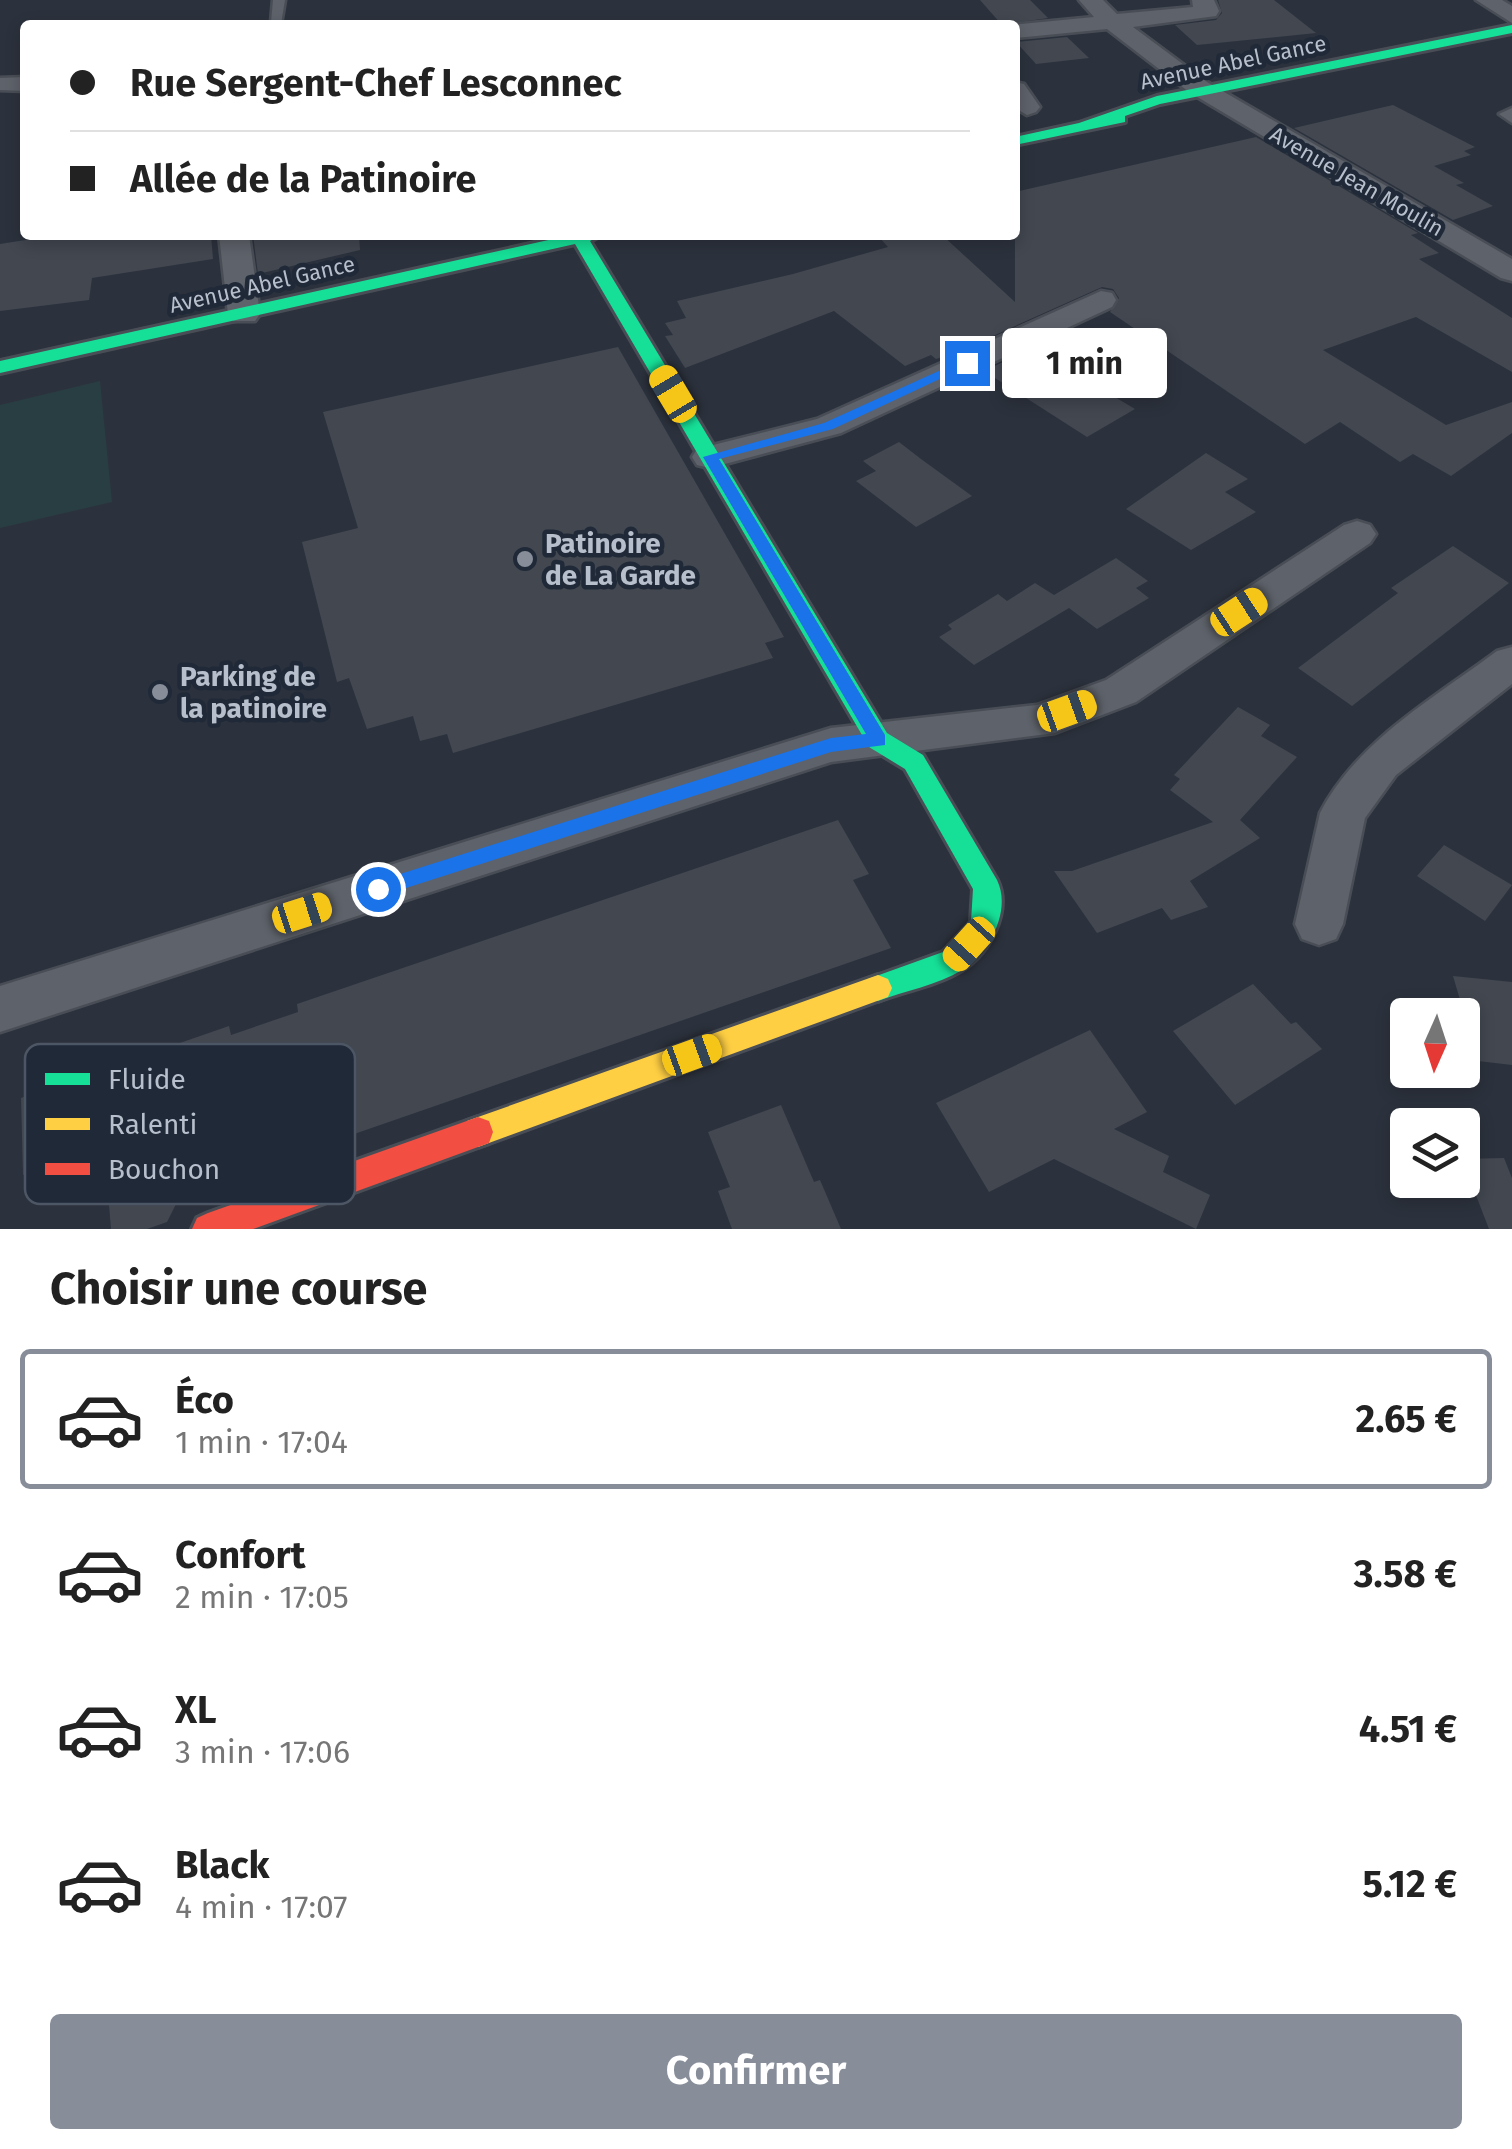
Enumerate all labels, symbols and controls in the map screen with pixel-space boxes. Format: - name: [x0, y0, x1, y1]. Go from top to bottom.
- street label: Avenue Abel Gance: [1138, 30, 1329, 95]
- text: Rue Sergent-Chef Lesconnec: [130, 60, 622, 106]
- street label: Avenue Jean Moulin: [1265, 121, 1449, 242]
- text: Allée de la Patinoire: [130, 156, 476, 202]
- street label: Avenue Abel Gance: [167, 250, 358, 319]
- callout: 1 min: [1002, 328, 1167, 398]
- route end: [945, 341, 990, 386]
- text: 1 min: [1046, 344, 1123, 382]
- car: [645, 361, 701, 427]
- place label: Patinoire de La Garde: [545, 527, 696, 592]
- marker: Patinoire de La Garde: [514, 548, 536, 570]
- car: [1206, 583, 1272, 641]
- place label: Parking de la patinoire: [180, 660, 327, 725]
- marker: Parking de la patinoire: [149, 681, 171, 703]
- car: [1034, 687, 1100, 735]
- route start: [356, 867, 401, 912]
- car: [269, 889, 335, 937]
- car: [938, 912, 1000, 976]
- north arrow: [1390, 998, 1480, 1088]
- map controls: [1390, 998, 1480, 1198]
- car: [659, 1031, 725, 1079]
- legend: [25, 1044, 355, 1204]
- text: Fluide: [108, 1063, 186, 1096]
- text: Ralenti: [108, 1108, 197, 1141]
- button: layers: [1390, 1108, 1480, 1198]
- text: Bouchon: [108, 1153, 220, 1186]
- text: Choisir une course: [50, 1262, 427, 1316]
- icon: car: [55, 1374, 145, 1464]
- text: Éco: [175, 1377, 234, 1423]
- text: 2.65 €: [1356, 1396, 1457, 1442]
- text: 1 min · 17:04: [175, 1423, 348, 1461]
- icon: car: [55, 1529, 145, 1619]
- text: Confort: [175, 1532, 305, 1578]
- text: 3.58 €: [1354, 1551, 1457, 1597]
- text: 2 min · 17:05: [175, 1578, 349, 1616]
- icon: car: [55, 1684, 145, 1774]
- text: XL: [175, 1687, 217, 1733]
- text: 4.51 €: [1359, 1706, 1457, 1752]
- text: 3 min · 17:06: [175, 1733, 350, 1771]
- icon: car: [55, 1839, 145, 1929]
- text: Black: [175, 1842, 270, 1888]
- text: 5.12 €: [1363, 1861, 1457, 1907]
- text: 4 min · 17:07: [175, 1888, 348, 1926]
- button: Confirmer: [50, 2014, 1462, 2129]

